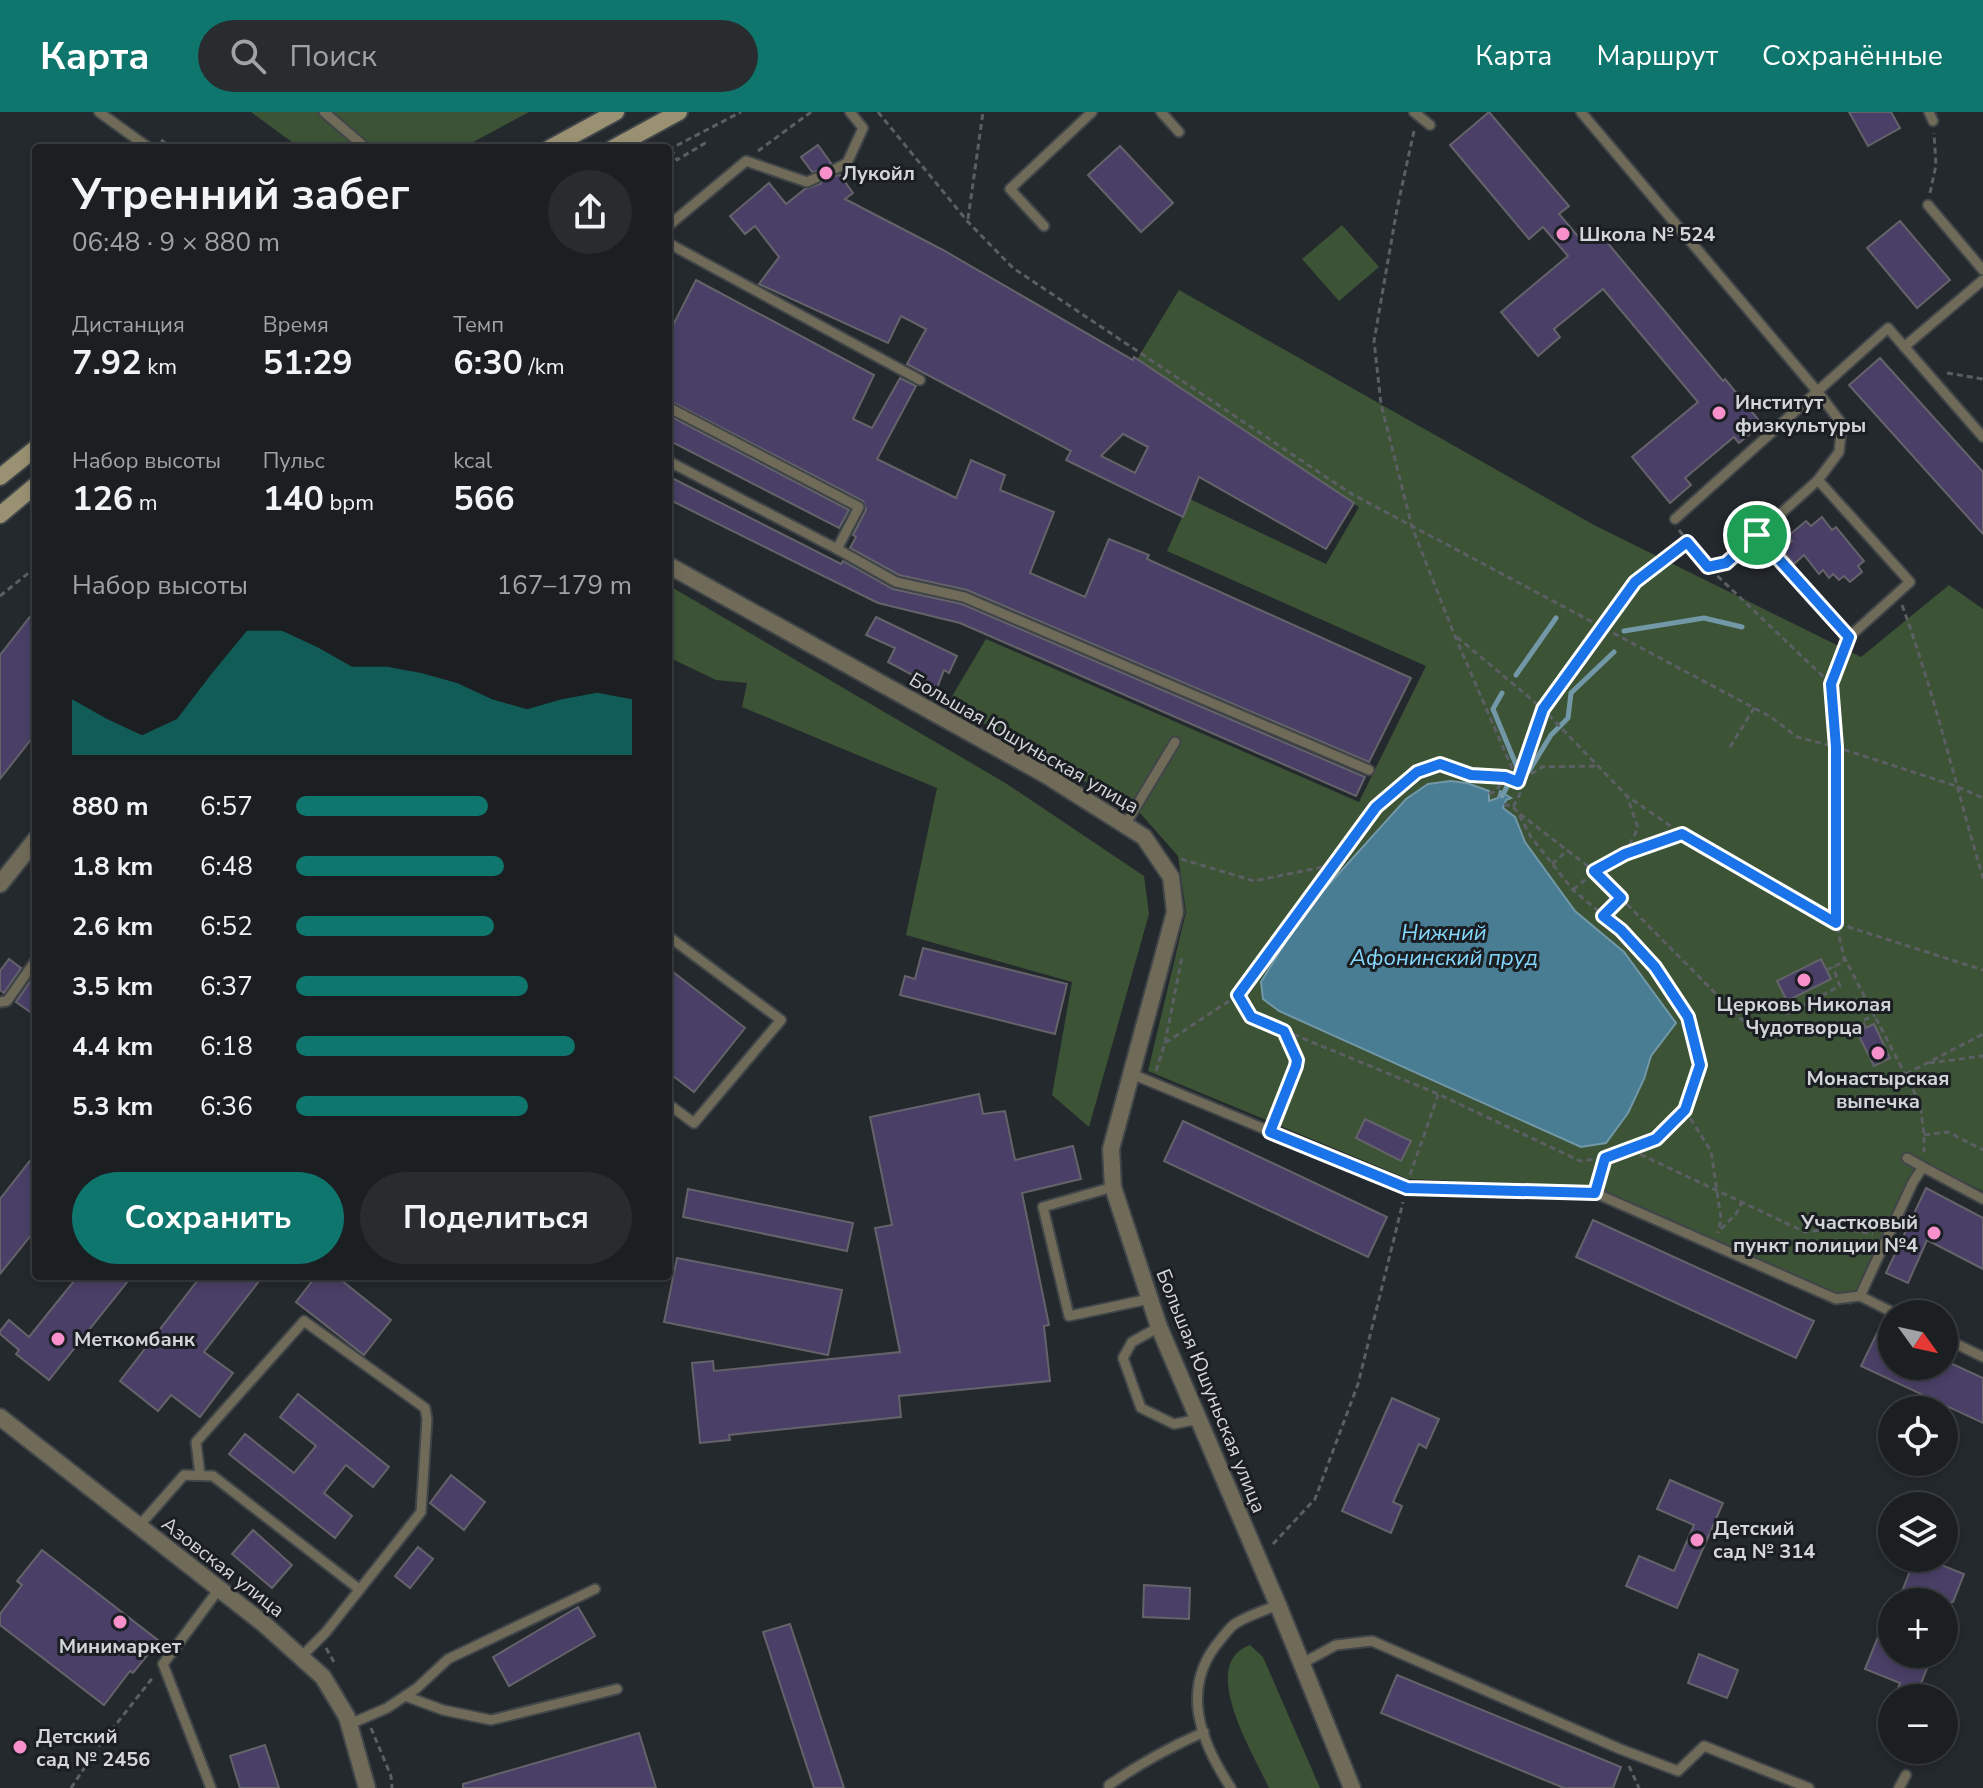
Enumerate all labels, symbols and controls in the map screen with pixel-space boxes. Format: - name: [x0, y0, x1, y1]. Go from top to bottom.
- search box: [198, 20, 758, 92]
- text: Карта: [40, 31, 150, 82]
- icon: search: [226, 34, 270, 78]
- text: Поиск: [290, 36, 377, 77]
- text: Карта: [1475, 37, 1552, 75]
- text: Маршрут: [1596, 37, 1718, 75]
- text: Сохранённые: [1762, 37, 1943, 75]
- place label: Лукойл: [842, 160, 915, 187]
- marker: Лукойл: [817, 164, 835, 182]
- text: Утренний забег: [72, 165, 410, 225]
- button: share: [548, 170, 632, 254]
- place label: Школа № 524: [1579, 221, 1715, 248]
- text: 06:48 · 9 × 880 m: [72, 225, 280, 260]
- marker: Школа № 524: [1554, 225, 1572, 243]
- text: Дистанция: [72, 310, 185, 340]
- text: Время: [263, 310, 329, 340]
- text: Темп: [453, 310, 504, 340]
- text: 7.92: [72, 340, 142, 386]
- text: 51:29: [263, 340, 353, 386]
- text: 6:30: [453, 340, 523, 386]
- text: km: [142, 352, 177, 382]
- text: /km: [523, 352, 565, 382]
- place label: Институт физкультуры: [1735, 389, 1866, 439]
- marker: Институт физкультуры: [1710, 404, 1728, 422]
- text: Набор высоты: [72, 446, 221, 476]
- text: Пульс: [263, 446, 325, 476]
- text: kcal: [453, 446, 492, 476]
- text: 126: [72, 476, 133, 522]
- text: 140: [263, 476, 324, 522]
- text: 566: [453, 476, 515, 522]
- text: m: [133, 488, 158, 518]
- text: bpm: [324, 488, 374, 518]
- pin: [1723, 501, 1791, 569]
- icon: arrive: [1735, 513, 1779, 557]
- text: Набор высоты: [72, 568, 248, 603]
- text: 167–179 m: [496, 568, 632, 603]
- street label: Большая Юшуньская улица: [904, 666, 1144, 820]
- text: 880 m: [72, 789, 149, 824]
- text: 6:57: [200, 789, 253, 824]
- text: 1.8 km: [72, 849, 153, 884]
- text: 6:48: [200, 849, 253, 884]
- text: 2.6 km: [72, 909, 153, 944]
- text: 6:52: [200, 909, 253, 944]
- water label: Нижний Афонинский пруд: [1349, 918, 1538, 973]
- text: 3.5 km: [72, 969, 153, 1004]
- text: 6:37: [200, 969, 253, 1004]
- marker: Церковь Николая Чудотворца: [1795, 971, 1813, 989]
- place label: Церковь Николая Чудотворца: [1716, 991, 1892, 1041]
- text: 4.4 km: [72, 1029, 153, 1064]
- text: 6:18: [200, 1029, 253, 1064]
- marker: Монастырская выпечка: [1869, 1044, 1887, 1062]
- place label: Монастырская выпечка: [1807, 1065, 1949, 1115]
- text: 5.3 km: [72, 1089, 153, 1124]
- text: 6:36: [200, 1089, 253, 1124]
- button: Сохранить: [72, 1172, 344, 1264]
- button: Поделиться: [360, 1172, 632, 1264]
- place label: Участковый пункт полиции №4: [1733, 1209, 1918, 1259]
- marker: Участковый пункт полиции №4: [1925, 1224, 1943, 1242]
- street label: Большая Юшуньская улица: [1150, 1265, 1272, 1517]
- north arrow: [1878, 1300, 1958, 1380]
- map controls: [1878, 1300, 1958, 1764]
- place label: Меткомбанк: [74, 1326, 196, 1353]
- marker: Меткомбанк: [49, 1330, 67, 1348]
- button: locate: [1878, 1396, 1958, 1476]
- button: layers: [1878, 1492, 1958, 1572]
- street label: Азовская улица: [156, 1510, 290, 1624]
- place label: Детский сад № 314: [1713, 1515, 1815, 1565]
- marker: Детский сад № 314: [1688, 1531, 1706, 1549]
- button: +: [1878, 1588, 1958, 1668]
- marker: Минимаркет: [111, 1613, 129, 1631]
- place label: Минимаркет: [59, 1633, 182, 1660]
- button: −: [1878, 1684, 1958, 1764]
- place label: Детский сад № 2456: [36, 1723, 150, 1773]
- marker: Детский сад № 2456: [11, 1738, 29, 1756]

